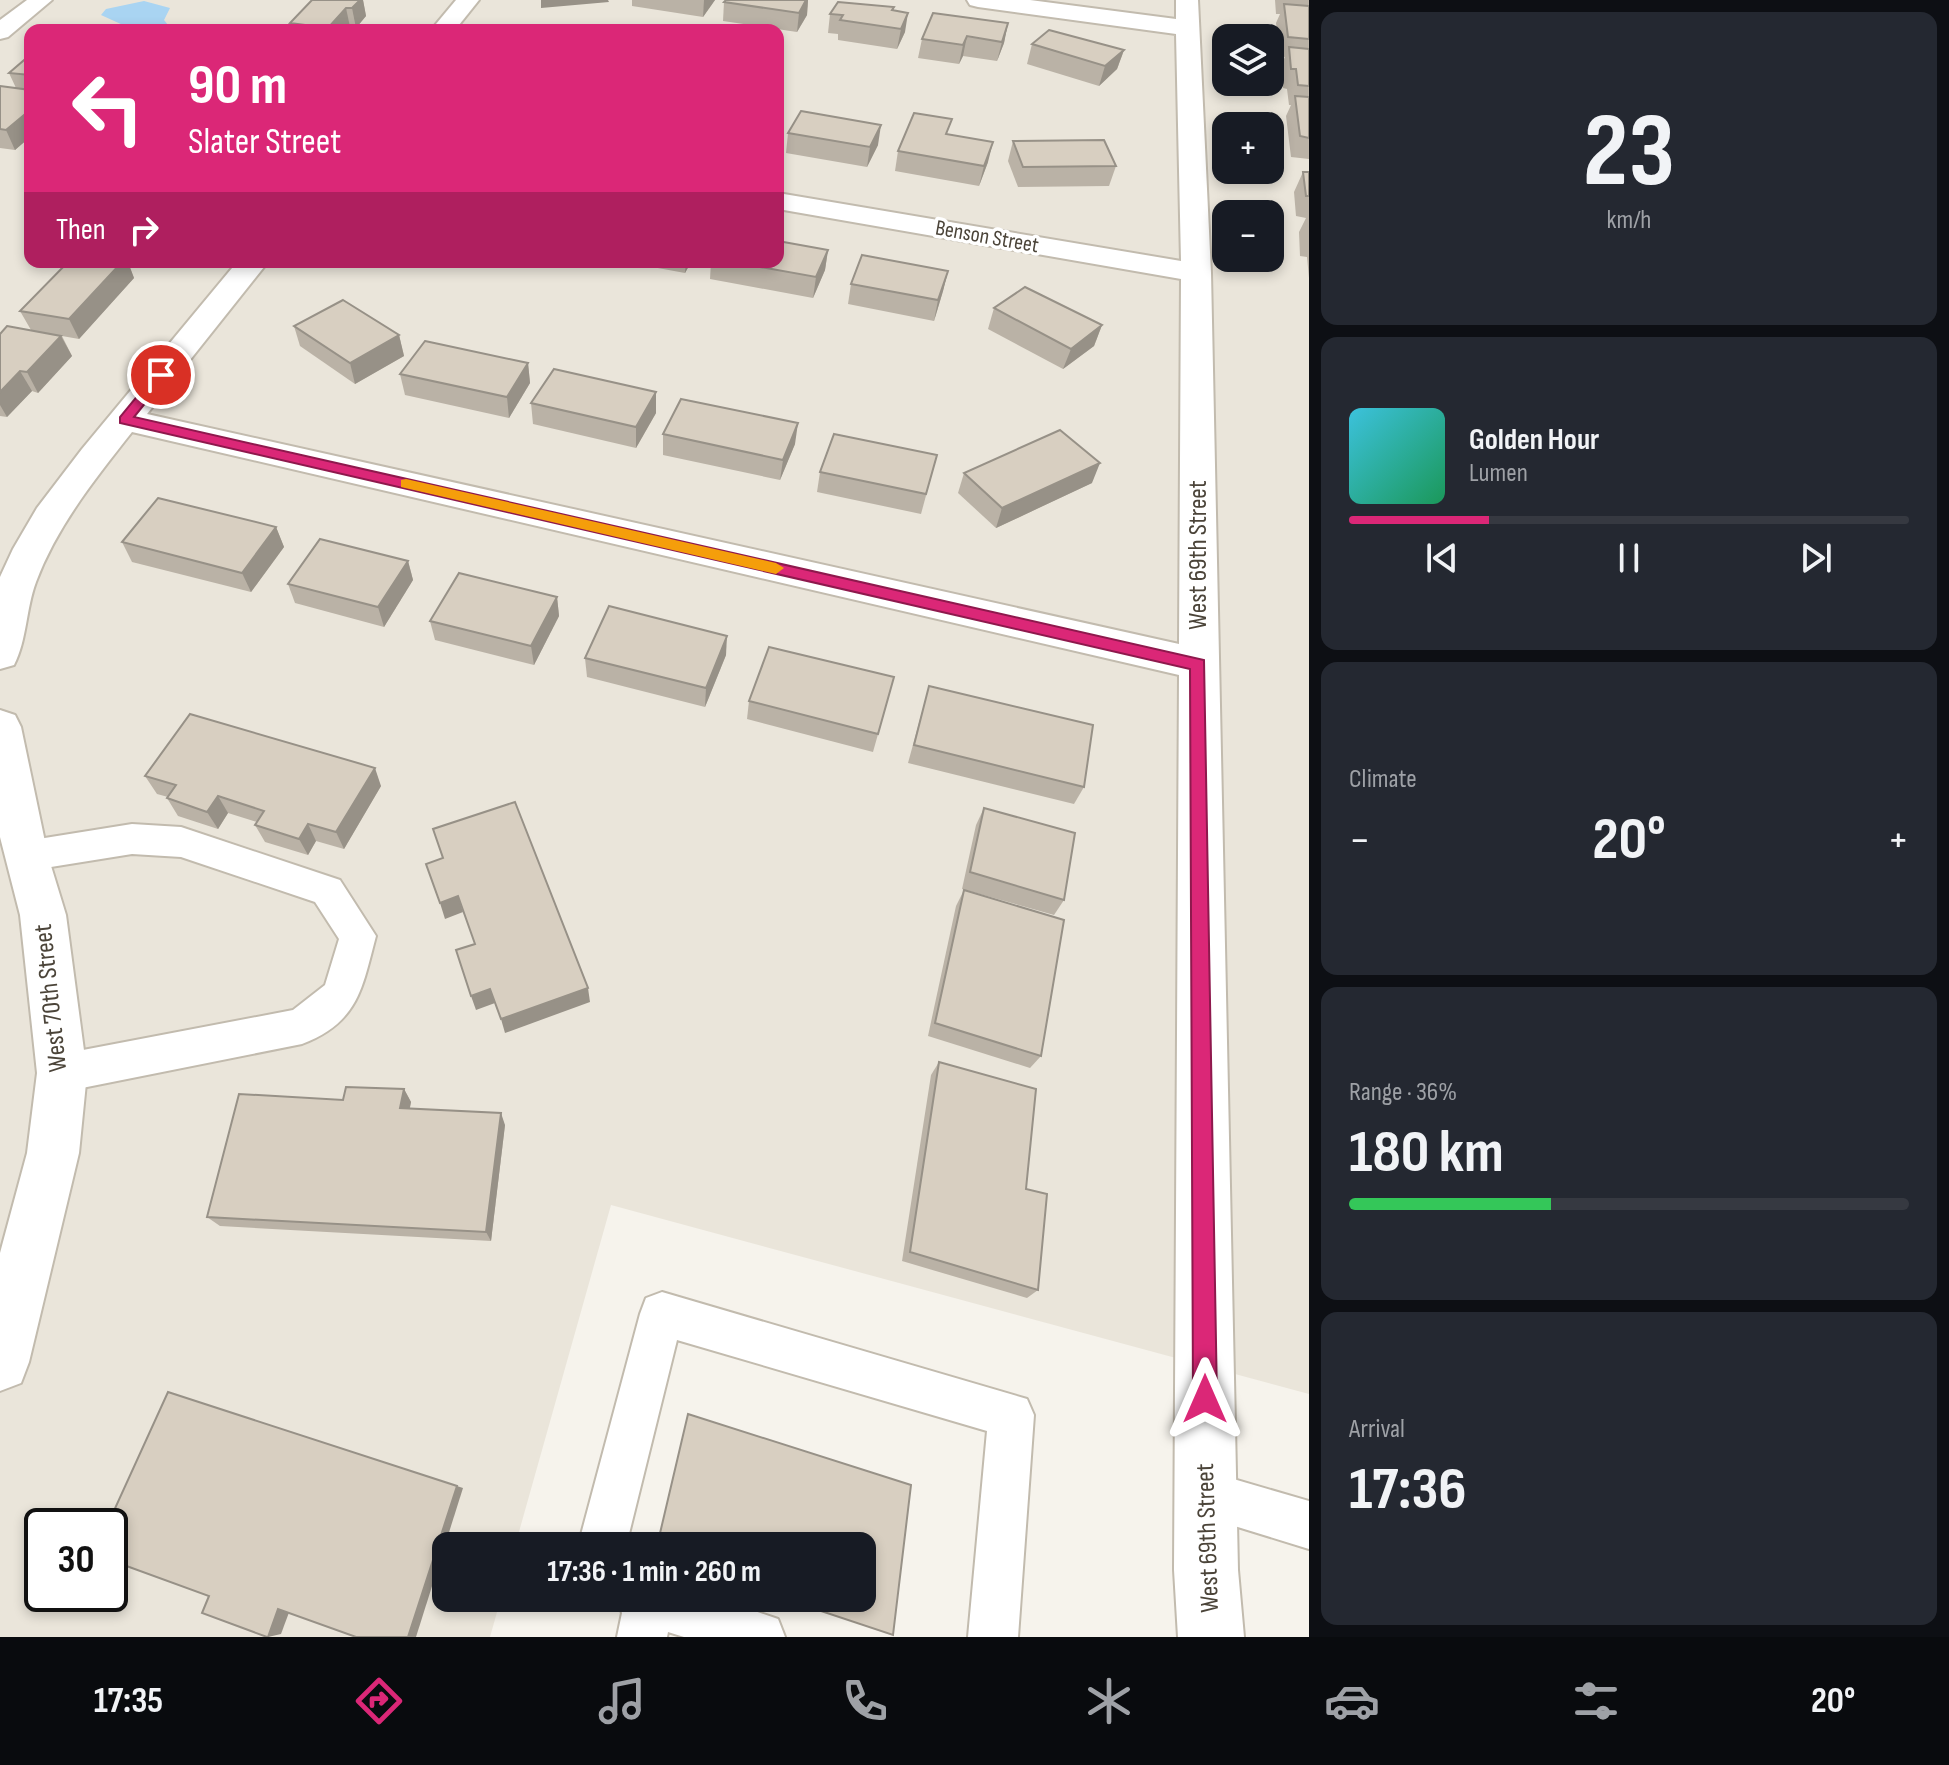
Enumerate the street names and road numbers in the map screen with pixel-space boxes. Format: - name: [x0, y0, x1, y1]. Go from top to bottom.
- street label: Benson Street: [933, 215, 1041, 259]
- street label: West 69th Street: [1183, 480, 1214, 630]
- street label: West 70th Street: [28, 923, 74, 1073]
- street label: West 69th Street: [1190, 1463, 1226, 1613]

